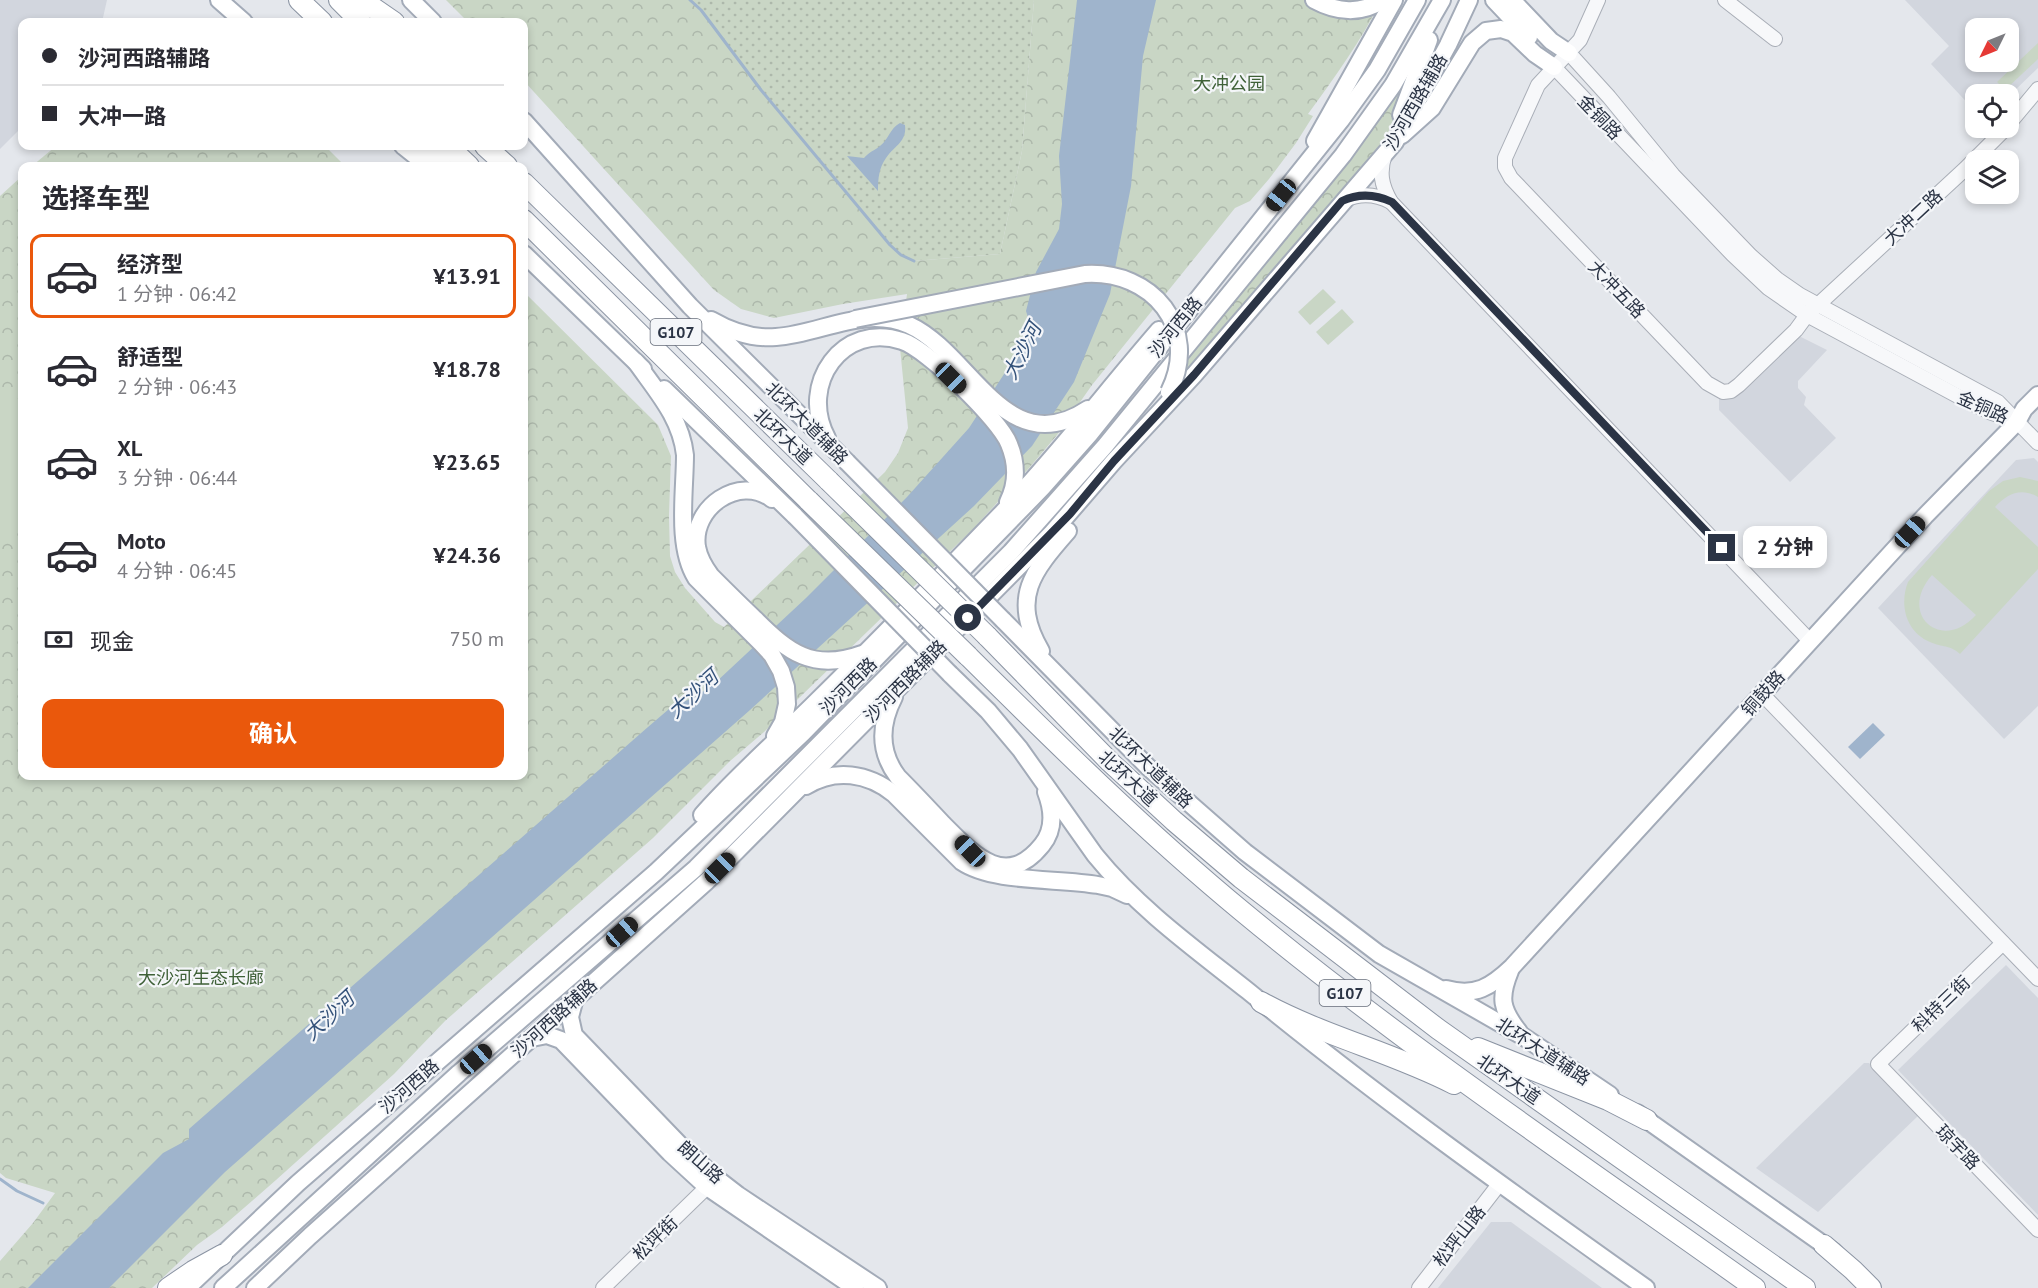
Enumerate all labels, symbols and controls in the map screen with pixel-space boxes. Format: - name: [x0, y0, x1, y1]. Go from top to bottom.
- north arrow: [1965, 18, 2019, 72]
- map controls: [1965, 18, 2019, 204]
- text: 沙河西路辅路: [78, 44, 210, 72]
- street label: 沙河西路辅路: [1378, 49, 1452, 155]
- park label: 大冲公园: [1193, 72, 1265, 95]
- button: locate: [1965, 84, 2019, 138]
- street label: 金铜路: [1573, 90, 1627, 144]
- text: 大冲一路: [78, 102, 166, 130]
- button: layers: [1965, 150, 2019, 204]
- car: [1263, 175, 1299, 215]
- text: 选择车型: [42, 181, 150, 215]
- street label: 大冲二路: [1879, 184, 1947, 250]
- icon: car: [45, 249, 99, 303]
- text: 经济型: [117, 250, 183, 278]
- street label: 大冲五路: [1584, 255, 1650, 323]
- text: ¥13.91: [433, 262, 501, 290]
- text: 1 分钟 · 06:42: [117, 281, 237, 307]
- street label: 沙河西路: [1143, 292, 1207, 362]
- water label: 大沙河: [997, 315, 1049, 384]
- road number: G107: [650, 319, 702, 345]
- icon: car: [45, 342, 99, 396]
- text: 舒适型: [117, 343, 183, 371]
- text: ¥18.78: [433, 355, 501, 383]
- car: [932, 359, 970, 397]
- text: 2 分钟 · 06:43: [117, 374, 237, 400]
- street label: 北环大道辅路: [761, 377, 853, 469]
- street label: 金铜路: [1954, 386, 2012, 428]
- street label: 北环大道: [750, 403, 816, 469]
- text: XL: [117, 434, 142, 462]
- icon: car: [45, 435, 99, 489]
- text: ¥23.65: [433, 448, 501, 476]
- text: 3 分钟 · 06:44: [117, 465, 237, 491]
- car: [1891, 513, 1929, 551]
- text: Moto: [117, 527, 166, 555]
- callout: 2 分钟: [1743, 527, 1827, 569]
- icon: car: [45, 528, 99, 582]
- route end: [1708, 534, 1735, 561]
- text: 2 分钟: [1757, 534, 1813, 560]
- text: ¥24.36: [433, 541, 501, 569]
- text: 4 分钟 · 06:45: [117, 558, 237, 584]
- route start: [954, 604, 981, 631]
- icon: cash: [42, 623, 75, 656]
- text: 750 m: [450, 626, 504, 652]
- text: 现金: [90, 627, 134, 655]
- street label: 沙河西路辅路: [859, 635, 951, 727]
- street label: 沙河西路: [814, 652, 882, 720]
- water label: 大沙河: [662, 662, 727, 724]
- street label: 铜鼓路: [1736, 665, 1790, 721]
- button: 确认: [42, 699, 504, 768]
- street label: 北环大道辅路: [1105, 722, 1197, 812]
- street label: 北环大道: [1094, 746, 1162, 810]
- car: [951, 832, 989, 870]
- car: [701, 849, 739, 887]
- car: [603, 913, 641, 951]
- park label: 大沙河生态长廊: [138, 966, 264, 989]
- street label: 科特三街: [1907, 971, 1975, 1037]
- street label: 沙河西路辅路: [506, 973, 602, 1063]
- road number: G107: [1320, 980, 1370, 1006]
- water label: 大沙河: [298, 983, 363, 1046]
- street label: 北环大道辅路: [1492, 1013, 1594, 1089]
- car: [457, 1040, 495, 1078]
- street label: 北环大道: [1473, 1050, 1545, 1108]
- street label: 沙河西路: [374, 1054, 444, 1118]
- street label: 琼宇路: [1931, 1120, 1985, 1174]
- street label: 朗山路: [673, 1135, 729, 1189]
- street label: 松坪山路: [1428, 1201, 1490, 1271]
- street label: 松坪街: [628, 1211, 682, 1265]

